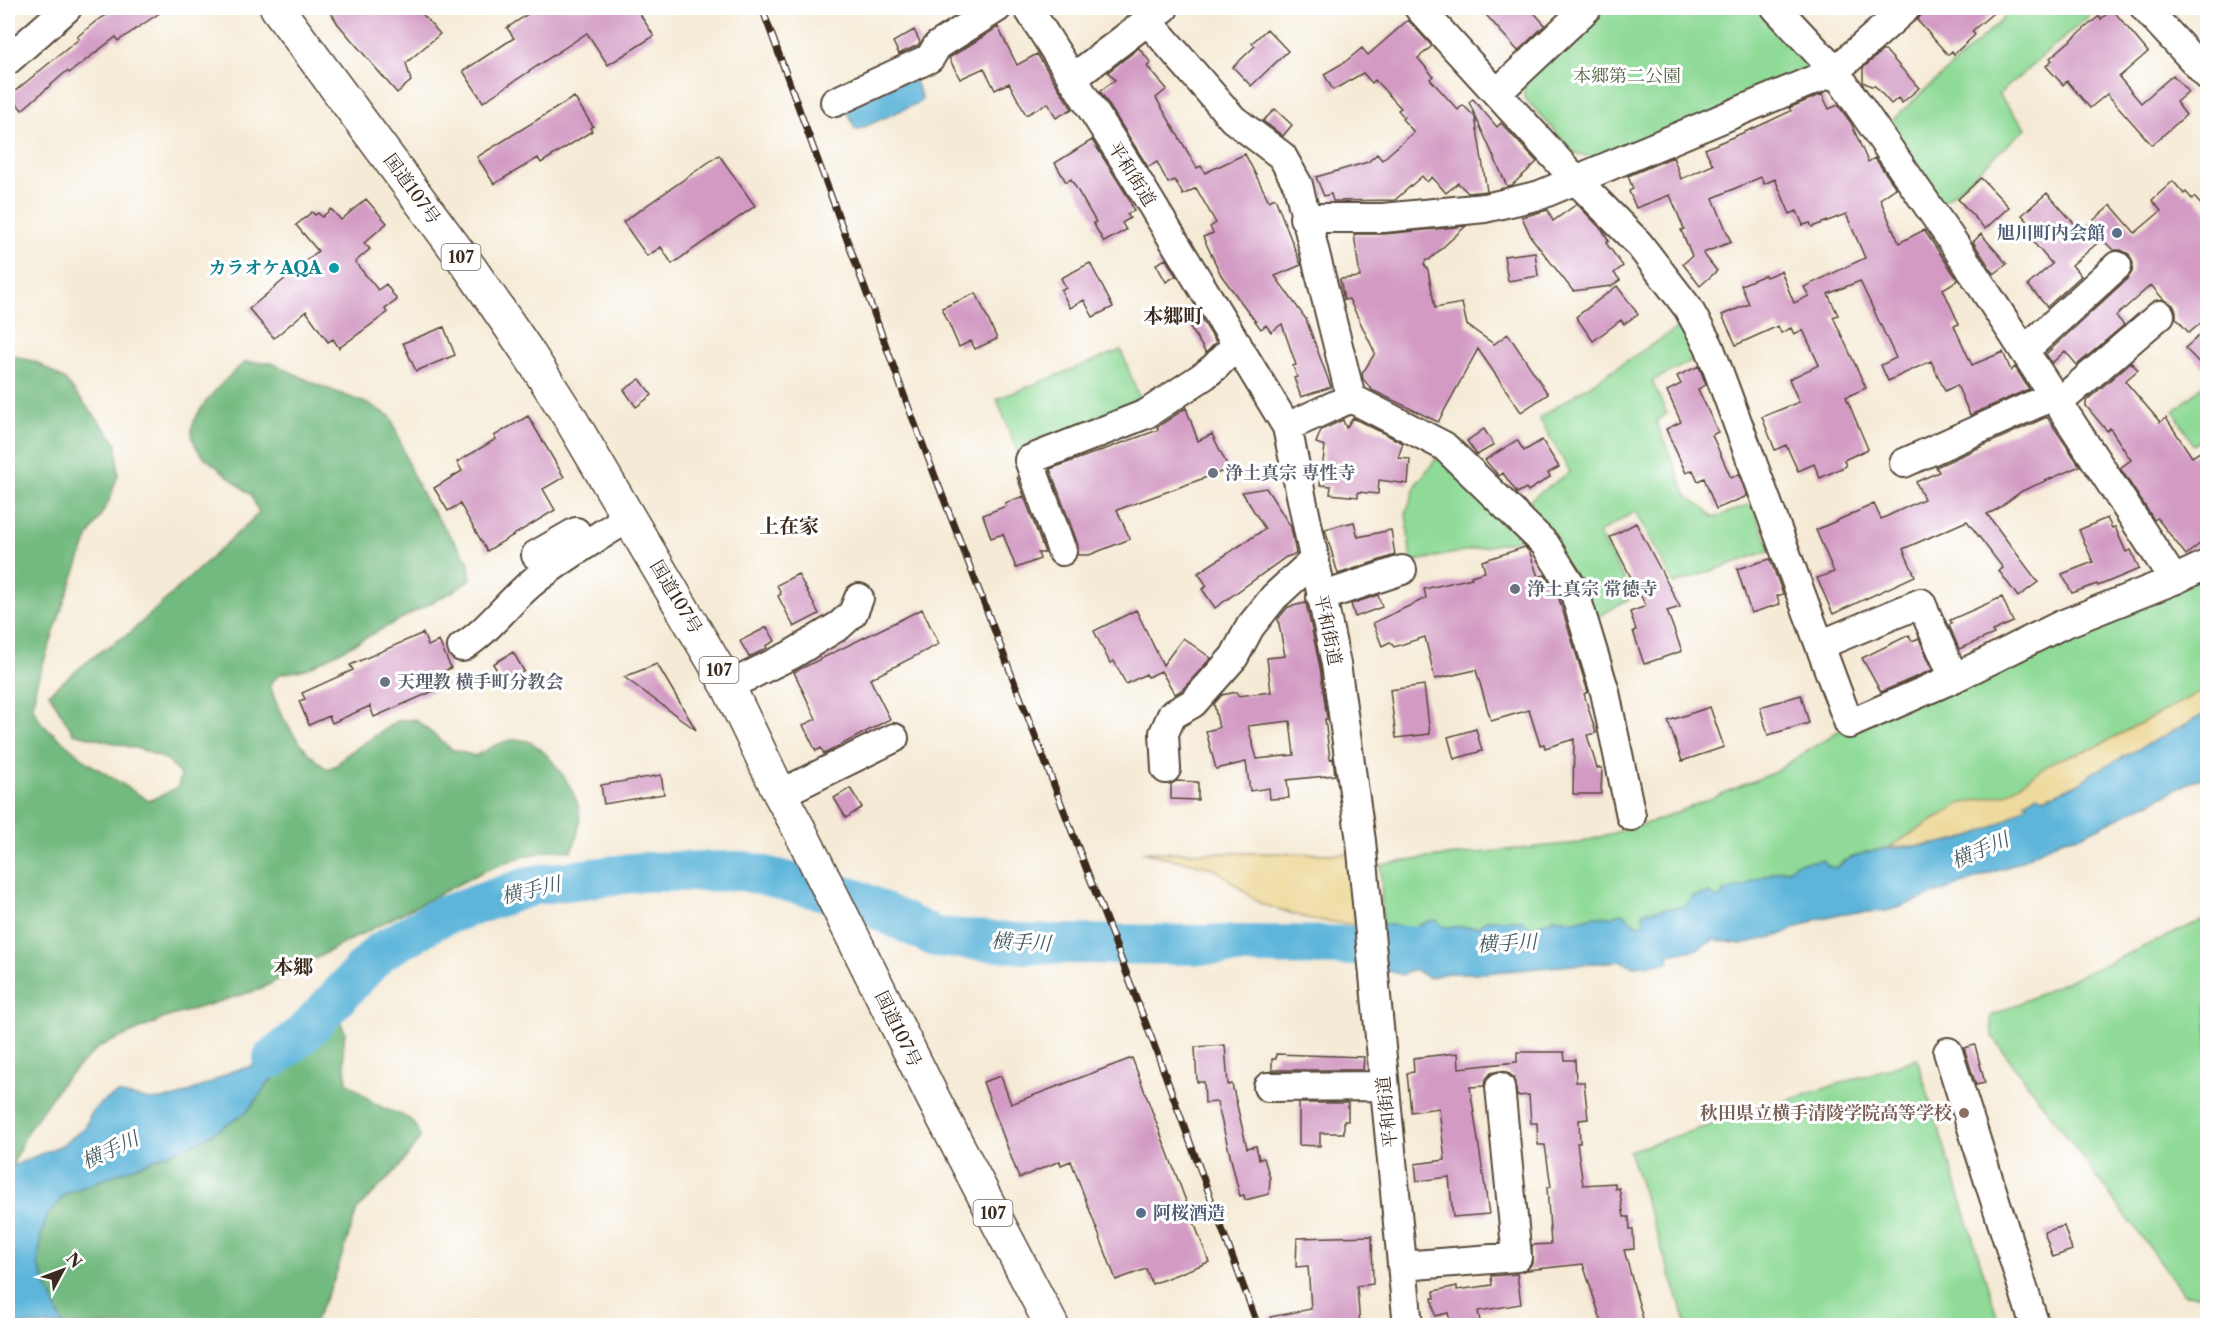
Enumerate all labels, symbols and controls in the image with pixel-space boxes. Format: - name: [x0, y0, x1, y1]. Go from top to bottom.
- park label: 本郷第二公園: [1573, 65, 1681, 87]
- street label: 平和街道: [1104, 138, 1160, 210]
- street label: 国道107号: [379, 149, 445, 229]
- place label: 旭川町内会館: [1997, 222, 2105, 244]
- marker: 旭川町内会館: [2110, 226, 2124, 240]
- road number: 107: [442, 244, 480, 270]
- place label: カラオケAQA: [208, 257, 323, 279]
- marker: カラオケAQA: [327, 261, 341, 275]
- district label: 本郷町: [1143, 304, 1204, 328]
- place label: 浄土真宗 専性寺: [1225, 462, 1356, 484]
- marker: 浄土真宗 専性寺: [1206, 466, 1220, 480]
- district label: 上在家: [759, 514, 819, 538]
- street label: 国道107号: [645, 556, 707, 638]
- place label: 浄土真宗 常徳寺: [1527, 578, 1658, 600]
- marker: 浄土真宗 常徳寺: [1508, 582, 1522, 596]
- street label: 平和街道: [1310, 592, 1346, 668]
- road number: 107: [700, 657, 738, 683]
- place label: 天理教 横手町分教会: [397, 671, 564, 693]
- marker: 天理教 横手町分教会: [378, 675, 392, 689]
- water label: 横手川: [1948, 826, 2014, 873]
- water label: 横手川: [499, 871, 565, 908]
- water label: 横手川: [990, 928, 1054, 956]
- water label: 横手川: [1476, 929, 1540, 957]
- district label: 本郷: [273, 955, 314, 979]
- street label: 国道107号: [870, 987, 926, 1071]
- street label: 平和街道: [1372, 1075, 1402, 1149]
- place label: 秋田県立横手清陵学院高等学校: [1700, 1102, 1952, 1124]
- marker: 秋田県立横手清陵学院高等学校: [1957, 1106, 1971, 1120]
- water label: 横手川: [78, 1126, 144, 1174]
- road number: 107: [974, 1200, 1012, 1226]
- place label: 阿桜酒造: [1153, 1202, 1225, 1224]
- marker: 阿桜酒造: [1134, 1206, 1148, 1220]
- north arrow: [33, 1240, 93, 1300]
- text: N: [62, 1248, 86, 1272]

